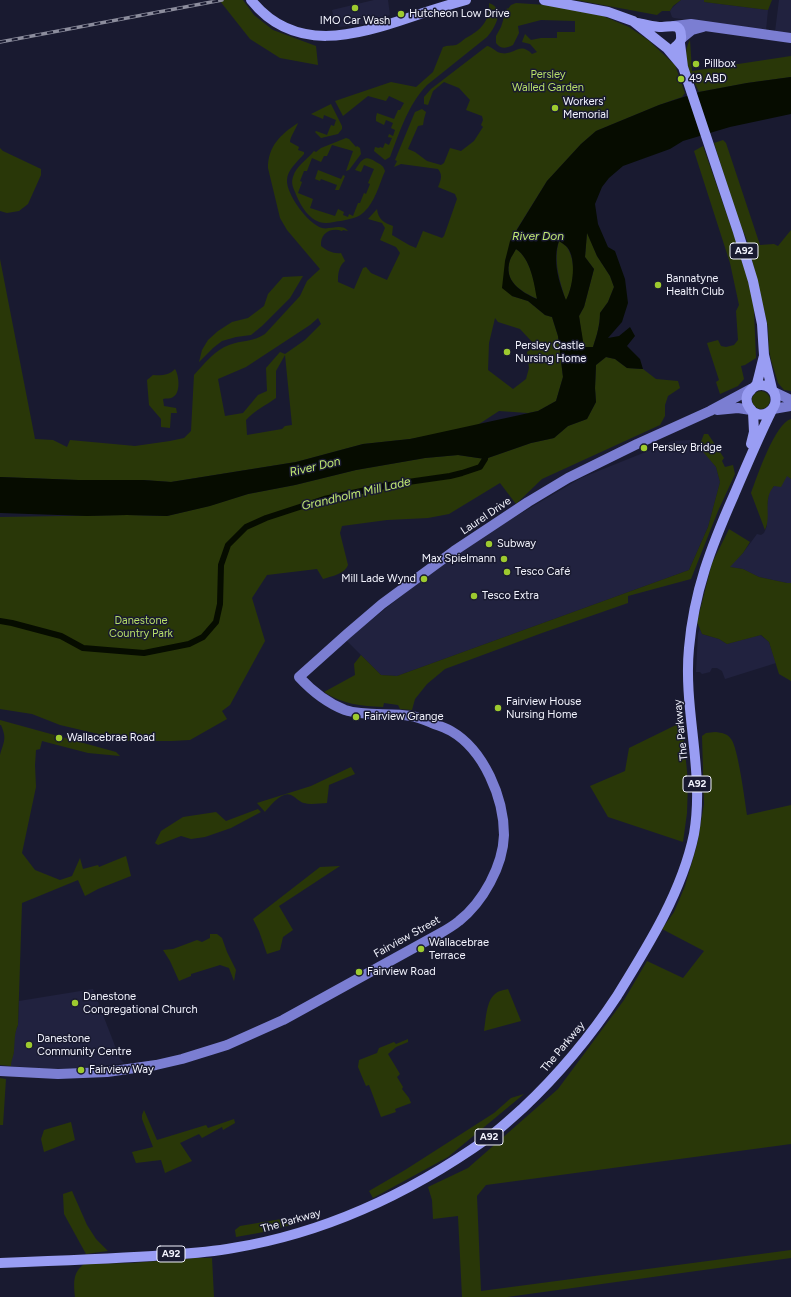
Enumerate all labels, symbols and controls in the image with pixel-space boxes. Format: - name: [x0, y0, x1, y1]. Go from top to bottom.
- marker: IMO Car Wash: [350, 3, 360, 13]
- place label: Hutcheon Low Drive: [409, 7, 510, 21]
- marker: Hutcheon Low Drive: [396, 9, 406, 19]
- place label: IMO Car Wash: [320, 14, 390, 28]
- place label: Pillbox: [704, 57, 736, 71]
- marker: Pillbox: [691, 59, 701, 69]
- park label: Persley Walled Garden: [512, 68, 584, 94]
- place label: 49 ABD: [689, 72, 727, 86]
- marker: 49 ABD: [676, 74, 686, 84]
- place label: Workers' Memorial: [563, 95, 608, 121]
- marker: Workers' Memorial: [550, 103, 560, 113]
- water label: River Don: [512, 229, 564, 243]
- road number: A92: [730, 243, 758, 259]
- place label: Bannatyne Health Club: [666, 272, 724, 298]
- marker: Bannatyne Health Club: [653, 280, 663, 290]
- place label: Persley Castle Nursing Home: [515, 339, 586, 365]
- marker: Persley Castle Nursing Home: [502, 347, 512, 357]
- place label: Persley Bridge: [652, 441, 722, 455]
- marker: Persley Bridge: [639, 443, 649, 453]
- water label: River Don: [288, 454, 342, 480]
- water label: Grandholm Mill Lade: [300, 474, 412, 514]
- street label: Laurel Drive: [458, 494, 514, 538]
- place label: Subway: [497, 537, 536, 551]
- marker: Subway: [484, 539, 494, 549]
- place label: Max Spielmann: [422, 552, 496, 566]
- marker: Max Spielmann: [499, 554, 509, 564]
- place label: Tesco Café: [515, 565, 570, 579]
- marker: Tesco Café: [502, 567, 512, 577]
- place label: Mill Lade Wynd: [341, 572, 416, 586]
- marker: Mill Lade Wynd: [419, 574, 429, 584]
- place label: Tesco Extra: [482, 589, 539, 603]
- marker: Tesco Extra: [469, 591, 479, 601]
- park label: Danestone Country Park: [109, 614, 173, 640]
- place label: Fairview House Nursing Home: [506, 695, 581, 721]
- street label: The Parkway: [671, 699, 691, 761]
- marker: Fairview House Nursing Home: [493, 703, 503, 713]
- place label: Fairview Grange: [364, 710, 444, 724]
- marker: Fairview Grange: [351, 712, 361, 722]
- place label: Wallacebrae Road: [67, 731, 155, 745]
- marker: Wallacebrae Road: [54, 733, 64, 743]
- road number: A92: [683, 776, 711, 792]
- street label: Fairview Street: [371, 913, 443, 961]
- place label: Wallacebrae Terrace: [429, 936, 489, 962]
- marker: Wallacebrae Terrace: [416, 944, 426, 954]
- place label: Fairview Road: [367, 965, 436, 979]
- marker: Fairview Road: [354, 967, 364, 977]
- place label: Danestone Congregational Church: [83, 990, 198, 1016]
- marker: Danestone Congregational Church: [70, 998, 80, 1008]
- street label: The Parkway: [538, 1019, 588, 1075]
- place label: Danestone Community Centre: [37, 1032, 131, 1058]
- marker: Danestone Community Centre: [24, 1040, 34, 1050]
- place label: Fairview Way: [89, 1063, 154, 1077]
- marker: Fairview Way: [76, 1065, 86, 1075]
- road number: A92: [475, 1129, 503, 1145]
- street label: The Parkway: [260, 1206, 322, 1236]
- road number: A92: [157, 1246, 185, 1262]

